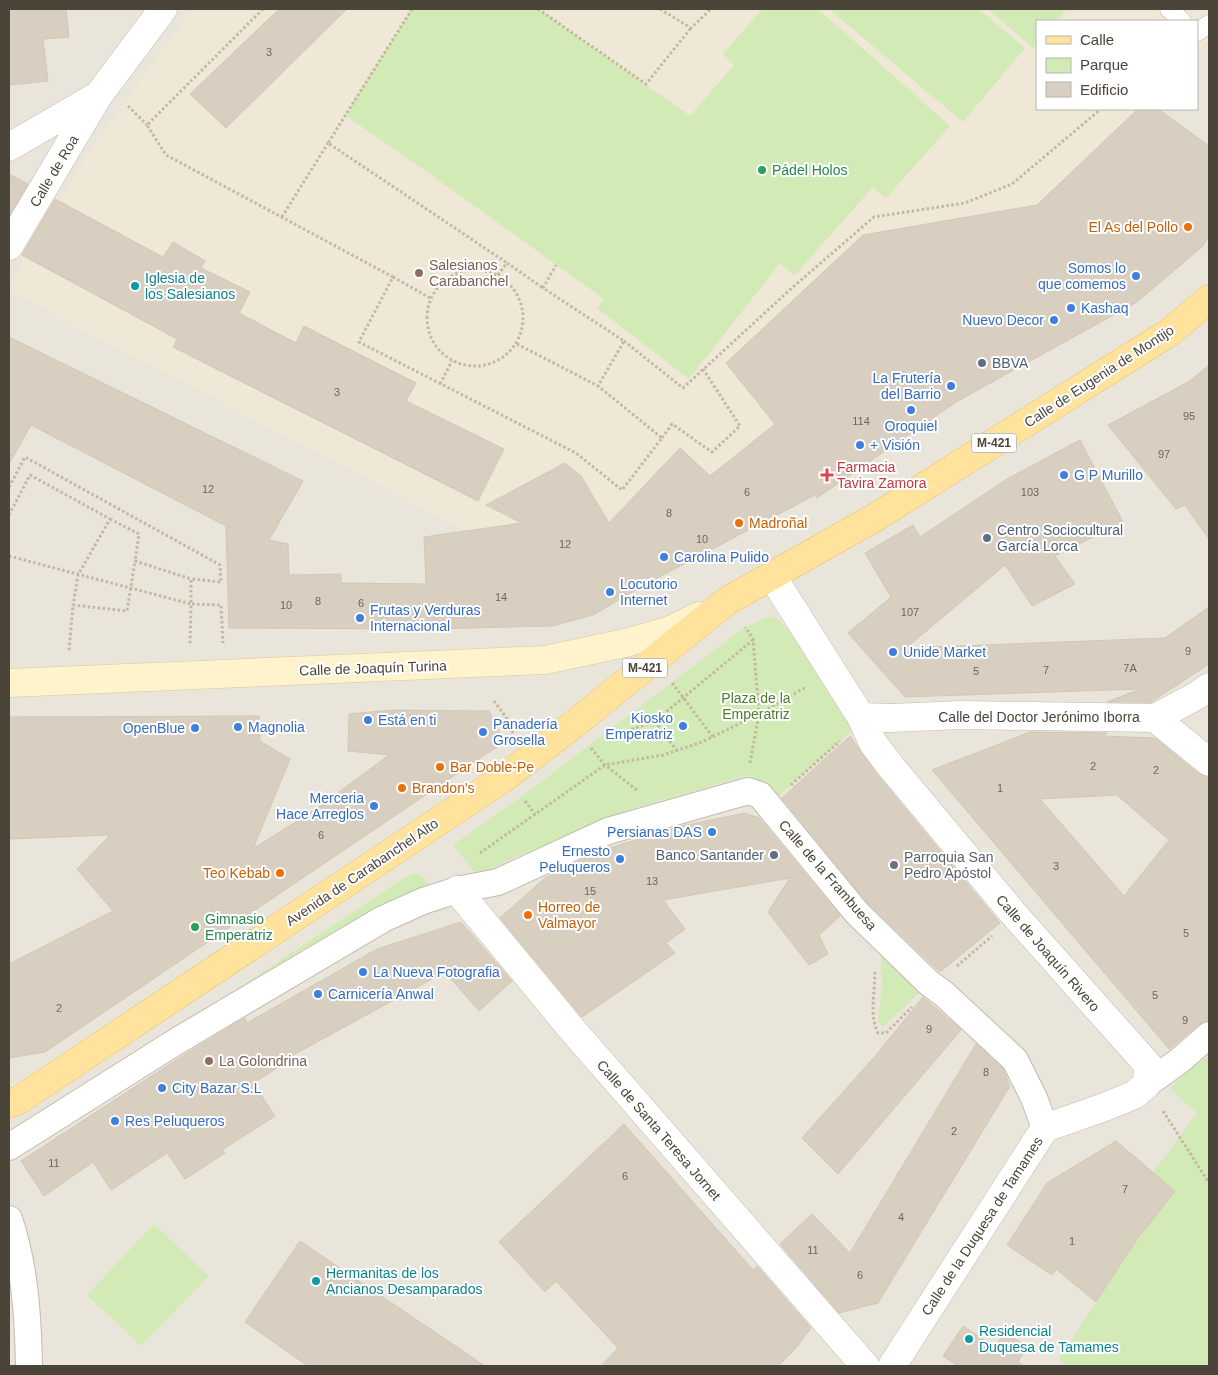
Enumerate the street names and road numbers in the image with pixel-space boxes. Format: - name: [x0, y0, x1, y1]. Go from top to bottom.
- street label: Calle de Roa: [26, 132, 82, 210]
- street label: Calle de Eugenia de Montijo: [1021, 321, 1177, 430]
- road number: M-421: [972, 433, 1016, 452]
- street label: Calle de Joaquín Turina: [299, 657, 447, 679]
- road number: M-421: [622, 658, 668, 678]
- street label: Calle del Doctor Jerónimo Iborra: [938, 709, 1140, 725]
- street label: Avenida de Carabanchel Alto: [283, 815, 441, 929]
- street label: Calle de la Frambuesa: [776, 817, 880, 934]
- street label: Calle de Joaquín Rivero: [993, 891, 1103, 1015]
- street label: Calle de Santa Teresa Jornet: [594, 1057, 724, 1203]
- street label: Calle de la Duquesa de Tamames: [918, 1134, 1046, 1318]

